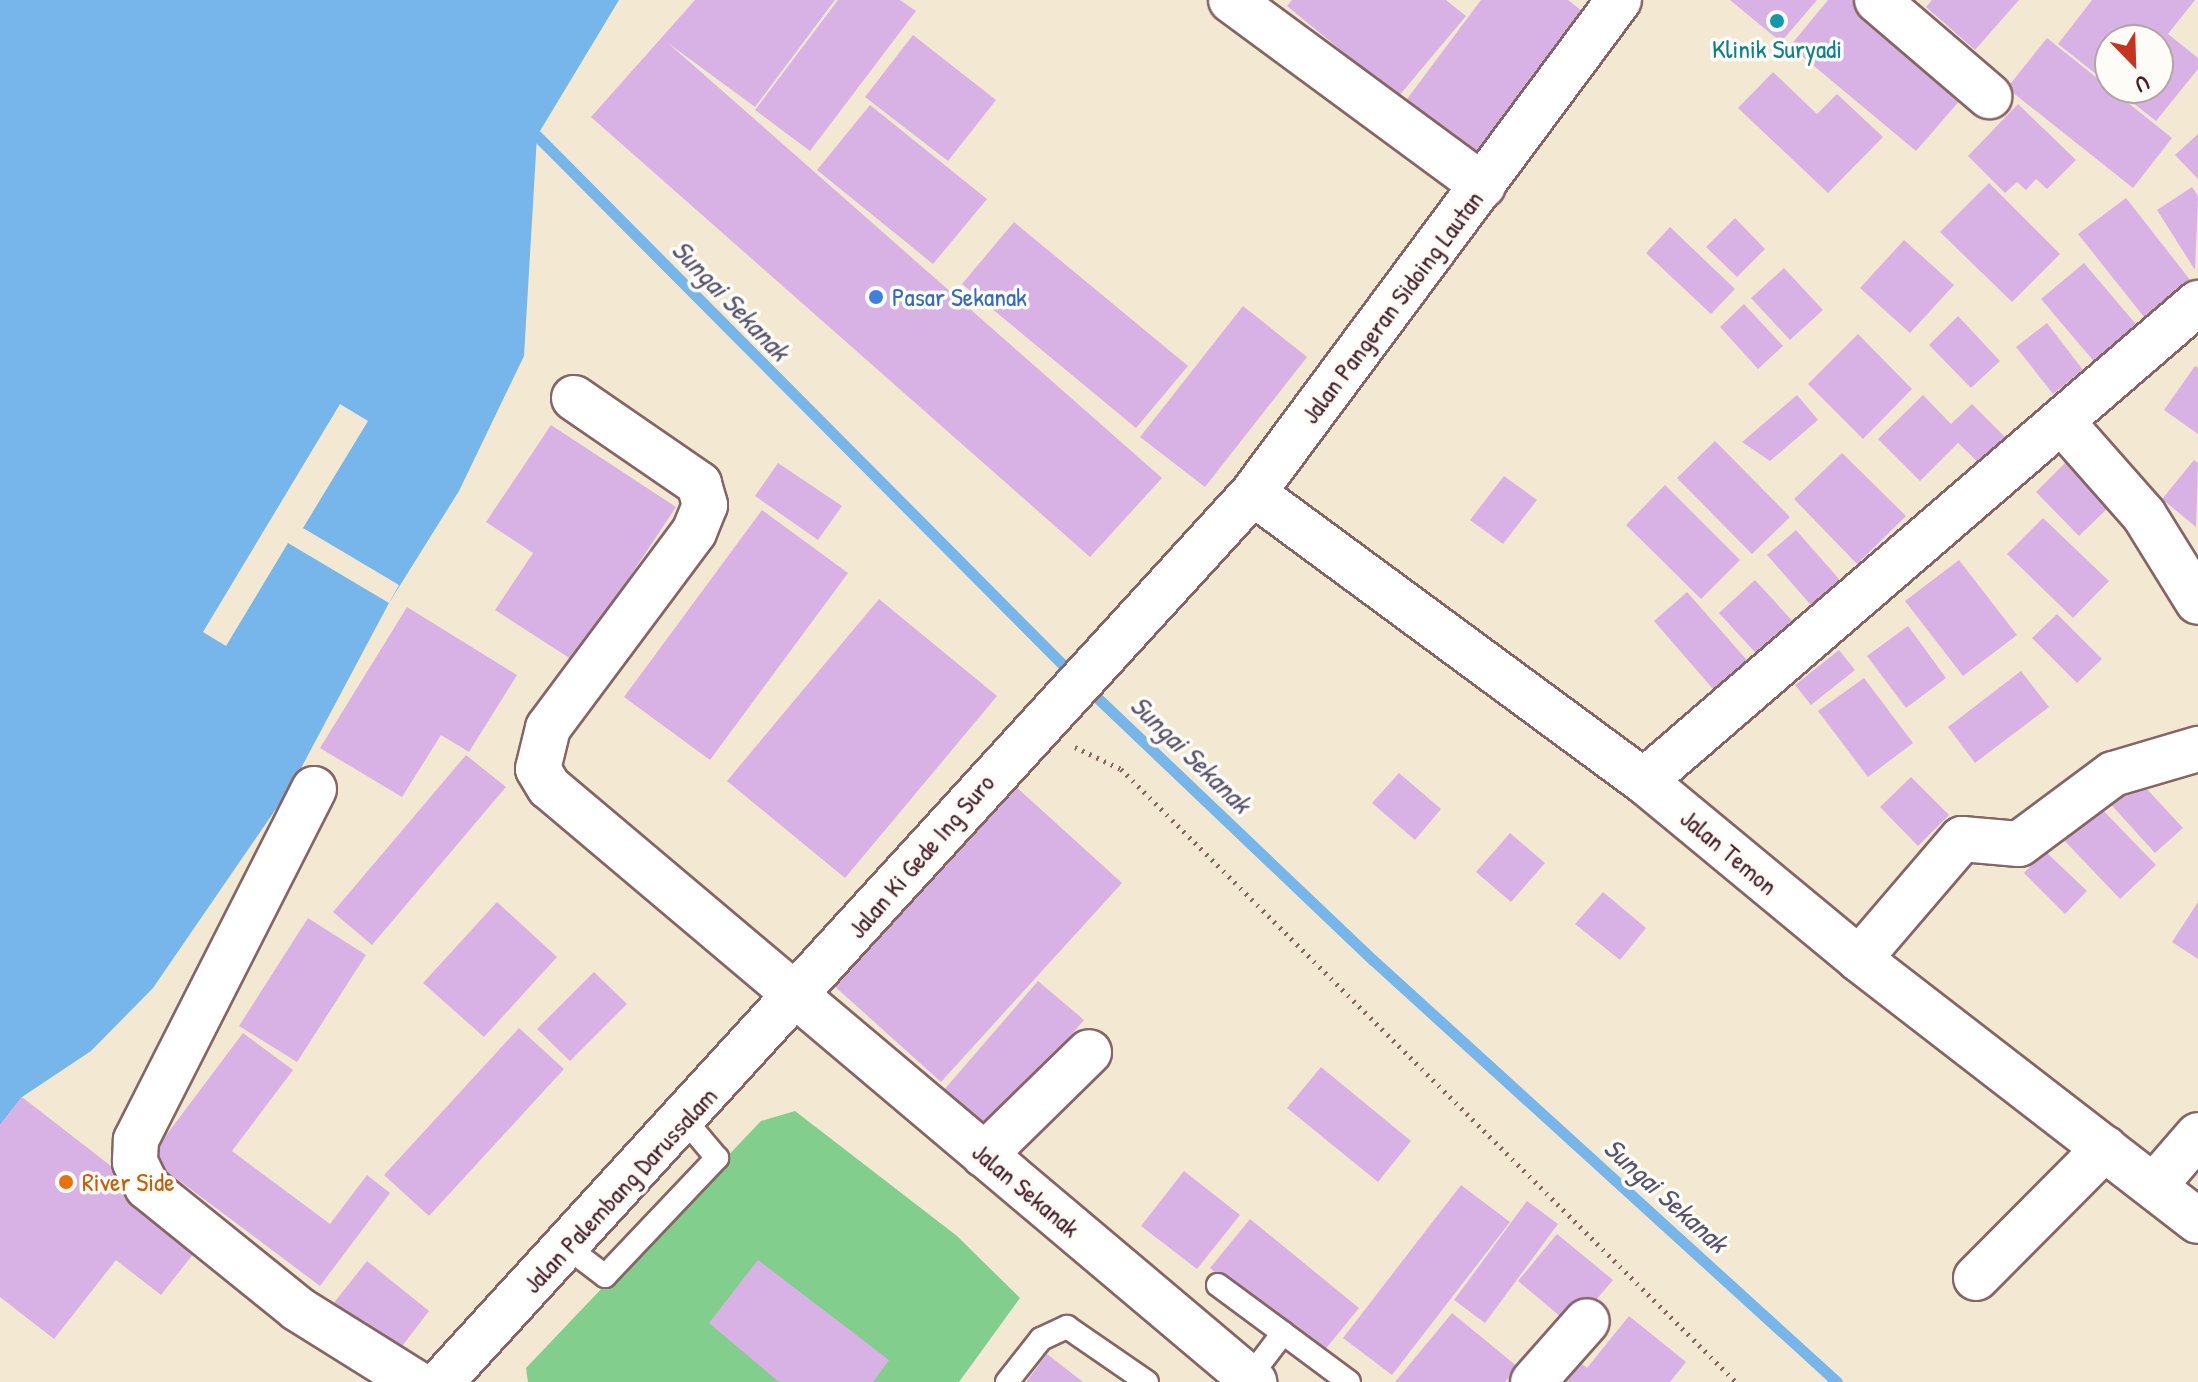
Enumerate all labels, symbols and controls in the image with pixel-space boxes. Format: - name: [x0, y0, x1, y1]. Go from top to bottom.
- marker: Klinik Suryadi: [1768, 12, 1786, 30]
- north arrow: [2094, 24, 2174, 104]
- place label: Klinik Suryadi: [1712, 33, 1842, 65]
- text: U: [2131, 68, 2154, 100]
- street label: Jalan Pangeran Sidoing Lautan: [1294, 184, 1490, 430]
- water label: Sungai Sekanak: [665, 233, 797, 367]
- place label: Pasar Sekanak: [892, 281, 1027, 313]
- marker: Pasar Sekanak: [867, 288, 885, 306]
- water label: Sungai Sekanak: [1124, 688, 1258, 820]
- street label: Jalan Ki Gede Ing Suro: [841, 767, 1001, 945]
- street label: Jalan Temon: [1674, 802, 1784, 902]
- street label: Jalan Palembang Darussalam: [516, 1080, 724, 1300]
- water label: Sungai Sekanak: [1597, 1131, 1735, 1259]
- street label: Jalan Sekanak: [966, 1136, 1086, 1244]
- place label: River Side: [82, 1166, 175, 1198]
- marker: River Side: [57, 1173, 75, 1191]

